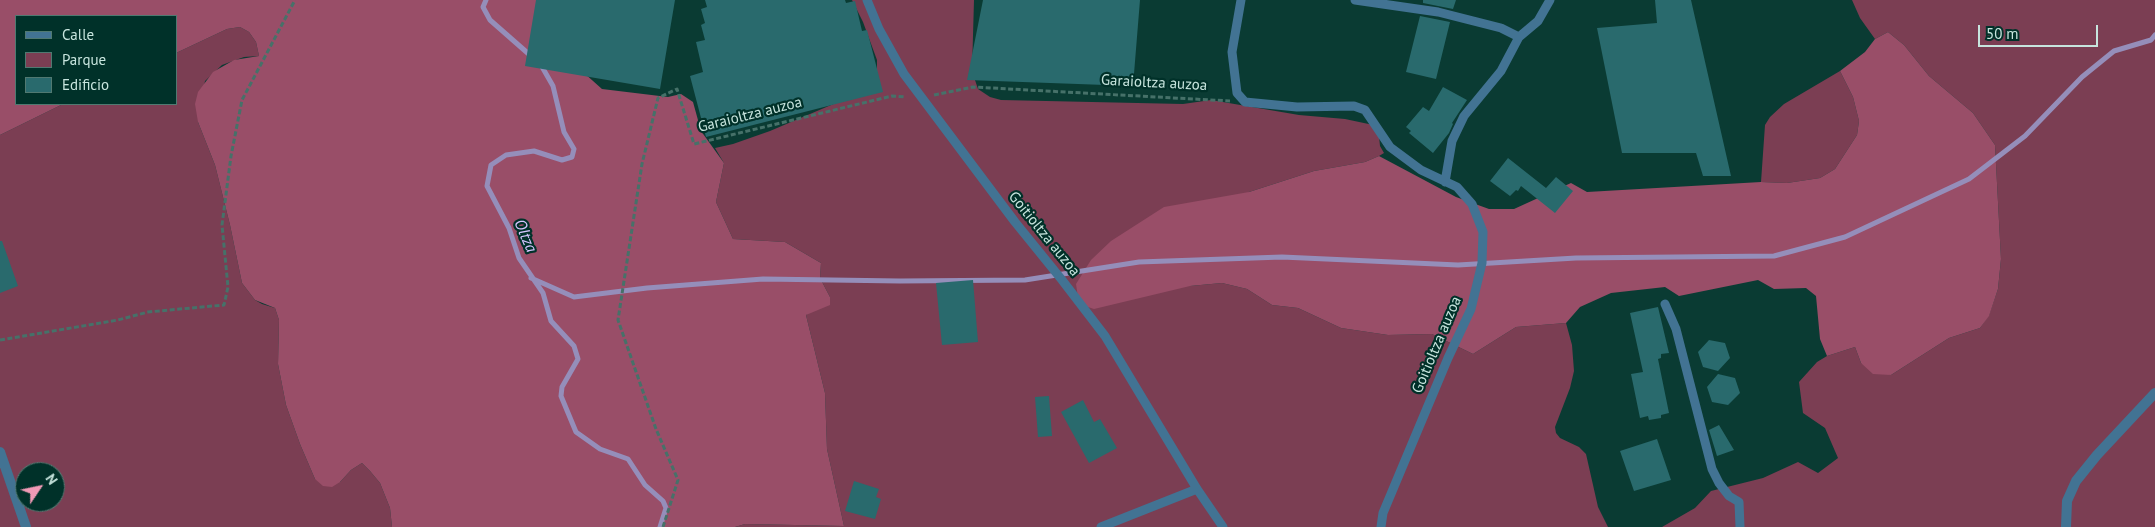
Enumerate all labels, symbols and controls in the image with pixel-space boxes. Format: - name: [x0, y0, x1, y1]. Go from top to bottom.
- legend: [15, 15, 178, 105]
- scale bar: [1980, 15, 2100, 47]
- text: 50 m: [1986, 24, 2019, 43]
- text: Calle: [62, 25, 94, 44]
- text: Parque: [62, 50, 106, 69]
- street label: Garaioltza auzoa: [1100, 71, 1208, 95]
- text: Edificio: [62, 75, 109, 94]
- street label: Garaioltza auzoa: [696, 93, 804, 137]
- street label: Goitioltza auzoa: [1004, 188, 1084, 280]
- water label: Oltza: [509, 217, 541, 255]
- street label: Goitioltza auzoa: [1409, 294, 1465, 396]
- north arrow: [15, 462, 65, 512]
- text: N: [42, 470, 62, 488]

